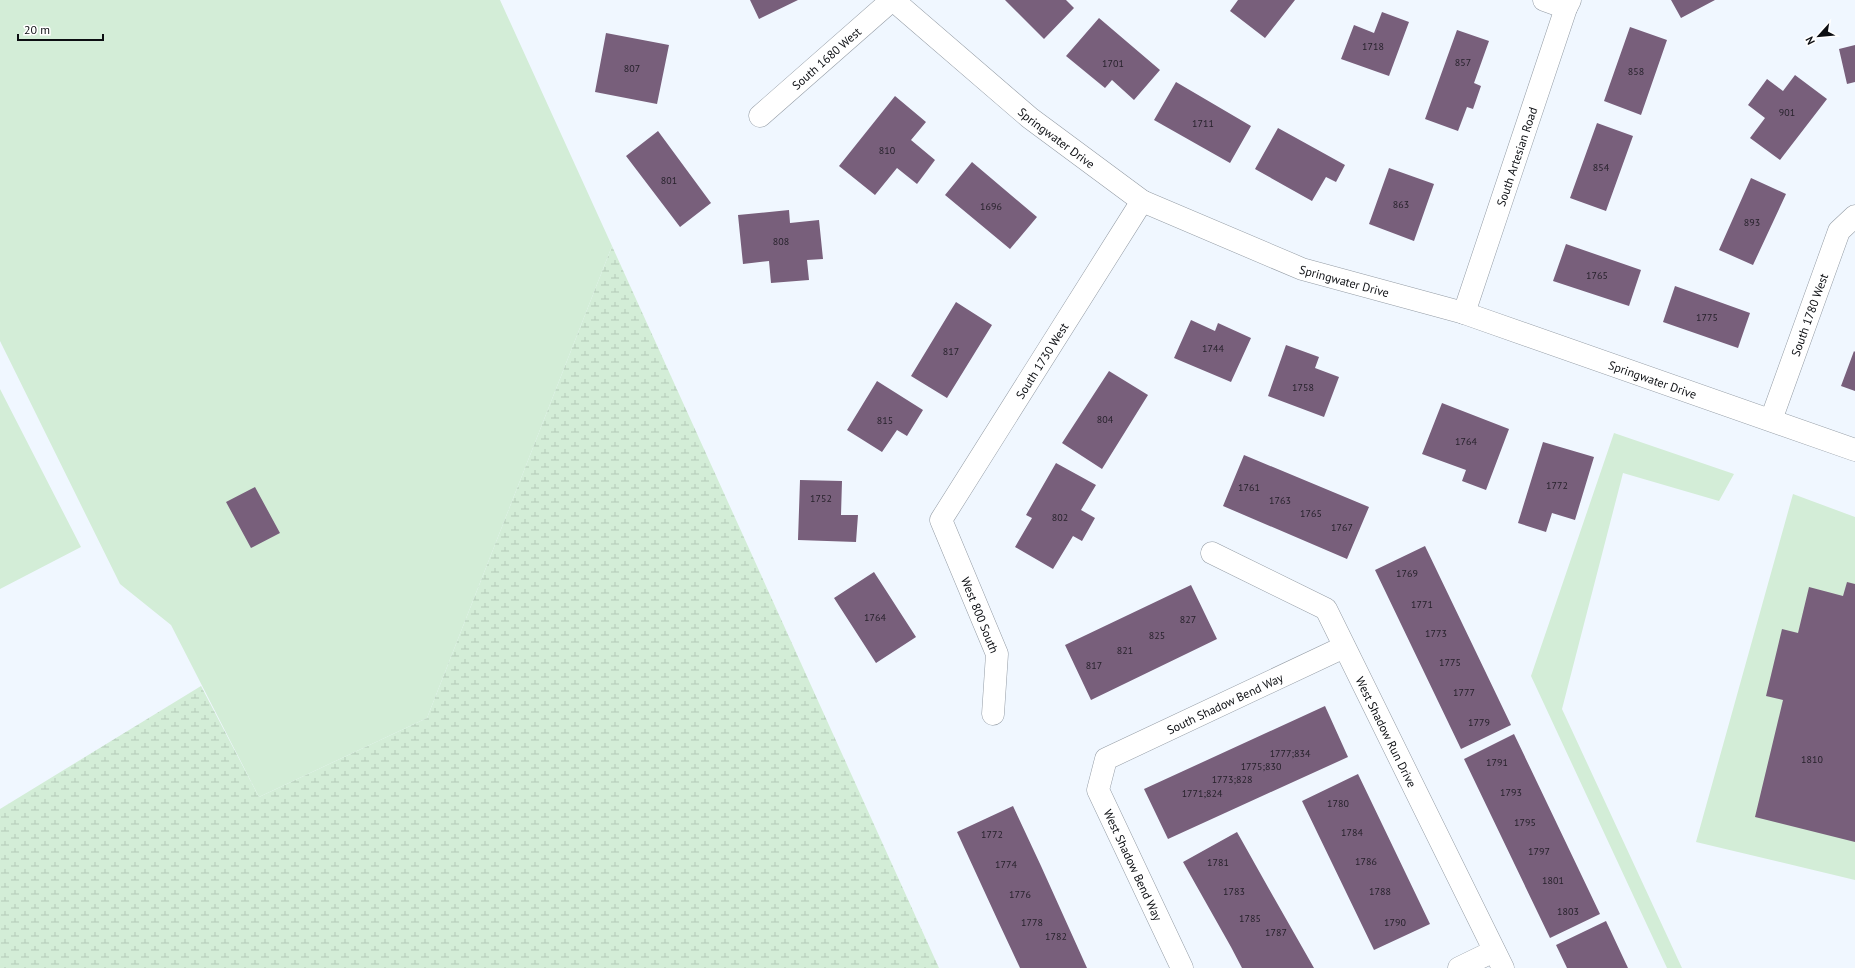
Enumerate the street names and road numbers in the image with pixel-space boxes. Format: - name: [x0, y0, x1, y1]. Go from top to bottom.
- street label: South 1680 West: [788, 24, 864, 92]
- street label: Springwater Drive: [1015, 104, 1098, 171]
- street label: South Artesian Road: [1493, 105, 1540, 208]
- street label: Springwater Drive: [1298, 261, 1391, 300]
- street label: South 1780 West: [1787, 271, 1831, 358]
- street label: South 1730 West: [1012, 320, 1071, 401]
- street label: Springwater Drive: [1607, 357, 1699, 401]
- street label: West 800 South: [958, 575, 1002, 655]
- street label: South Shadow Bend Way: [1164, 669, 1286, 737]
- street label: West Shadow Run Drive: [1353, 674, 1420, 790]
- street label: West Shadow Bend Way: [1101, 807, 1166, 924]

